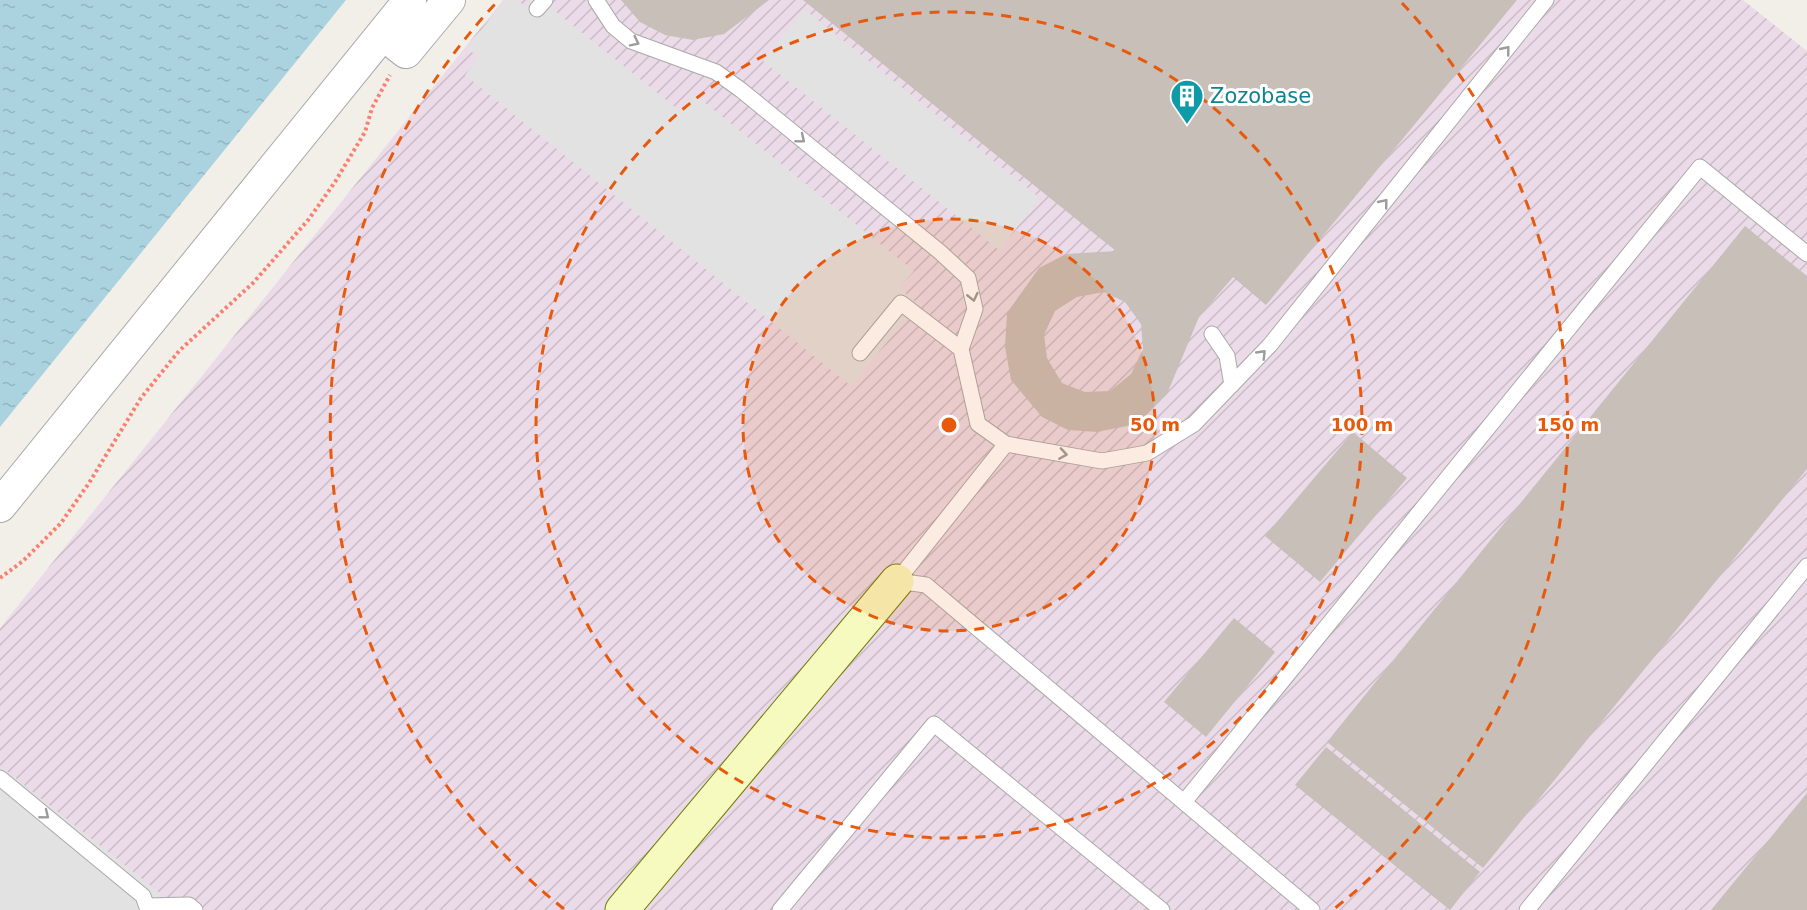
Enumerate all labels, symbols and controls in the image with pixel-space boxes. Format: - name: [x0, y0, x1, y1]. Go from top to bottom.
- one-way arrow: [629, 34, 640, 46]
- one-way arrow: [1499, 46, 1510, 57]
- building icon: Zozobase: [1169, 78, 1205, 125]
- place label: Zozobase: [1210, 84, 1311, 108]
- one-way arrow: [795, 131, 806, 142]
- one-way arrow: [1377, 198, 1388, 209]
- one-way arrow: [965, 292, 978, 302]
- one-way arrow: [1254, 351, 1265, 362]
- text: 50 m: [1130, 414, 1180, 435]
- text: 100 m: [1331, 414, 1393, 435]
- text: 150 m: [1537, 414, 1599, 435]
- centre of rings: [939, 415, 959, 435]
- one-way arrow: [1059, 448, 1068, 460]
- one-way arrow: [38, 807, 49, 818]

